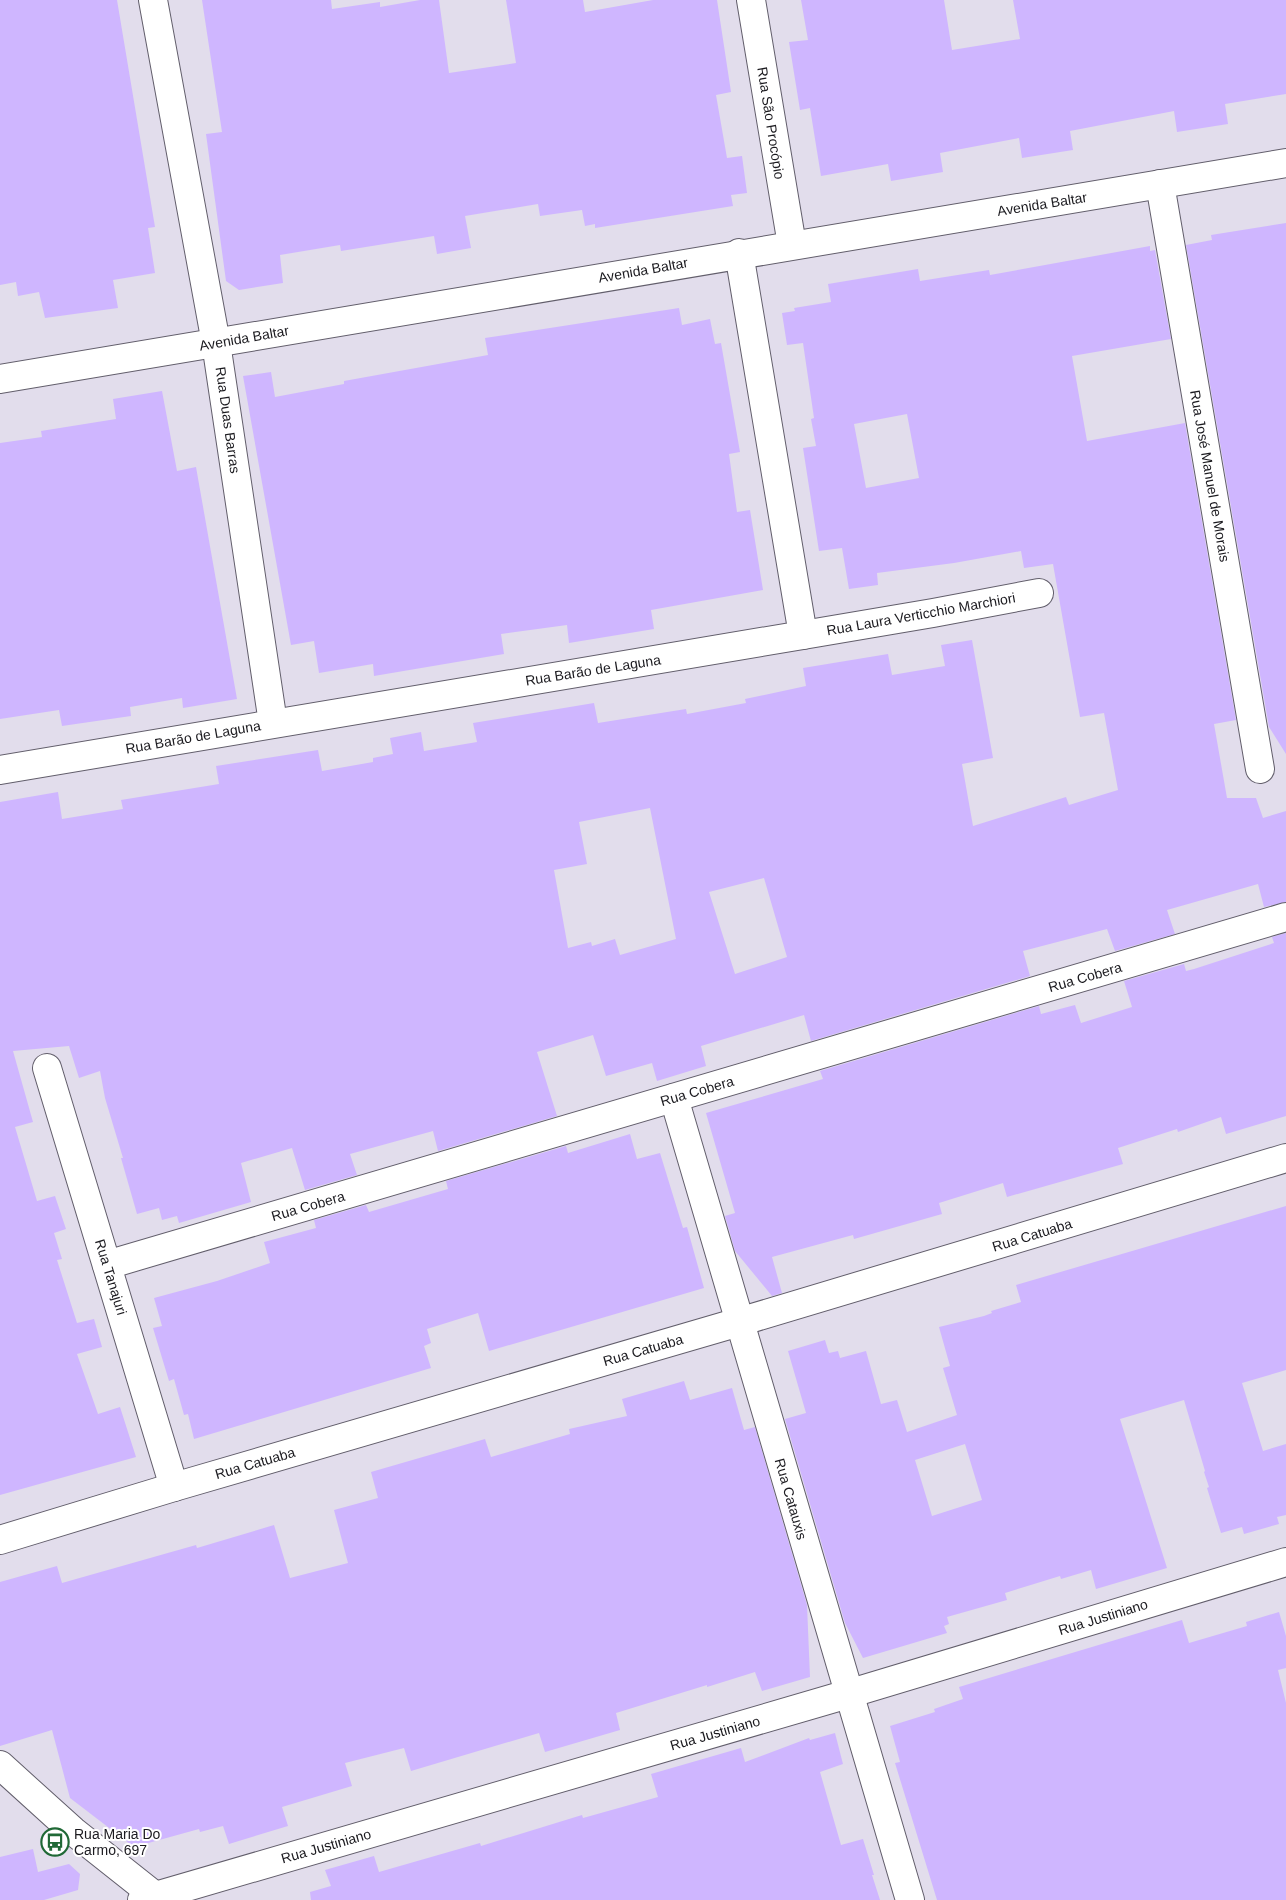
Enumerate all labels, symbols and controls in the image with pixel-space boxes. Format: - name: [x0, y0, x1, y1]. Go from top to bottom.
- street label: Rua São Procópio: [754, 66, 788, 181]
- street label: Avenida Baltar: [996, 189, 1088, 219]
- street label: Avenida Baltar: [597, 254, 689, 286]
- street label: Avenida Baltar: [198, 322, 290, 354]
- street label: Rua Duas Barras: [213, 366, 243, 474]
- street label: Rua José Manuel de Morais: [1187, 389, 1233, 563]
- street label: Rua Laura Verticchio Marchiori: [825, 590, 1017, 638]
- street label: Rua Barão de Laguna: [524, 651, 662, 689]
- street label: Rua Barão de Laguna: [124, 717, 262, 757]
- street label: Rua Cobera: [1047, 959, 1124, 995]
- street label: Rua Cobera: [659, 1073, 736, 1109]
- street label: Rua Cobera: [270, 1188, 347, 1224]
- street label: Rua Catuaba: [990, 1215, 1074, 1255]
- street label: Rua Tanajuri: [92, 1237, 130, 1317]
- street label: Rua Catuaba: [601, 1331, 685, 1369]
- street label: Rua Catuaba: [213, 1444, 297, 1482]
- street label: Rua Catauxis: [772, 1456, 810, 1542]
- street label: Rua Justiniano: [1056, 1596, 1150, 1638]
- street label: Rua Justiniano: [668, 1712, 762, 1753]
- street label: Rua Justiniano: [279, 1825, 373, 1866]
- place label: Rua Maria Do Carmo, 697: [74, 1826, 161, 1858]
- bus stop icon: Rua Maria Do Carmo, 697: [40, 1827, 70, 1857]

